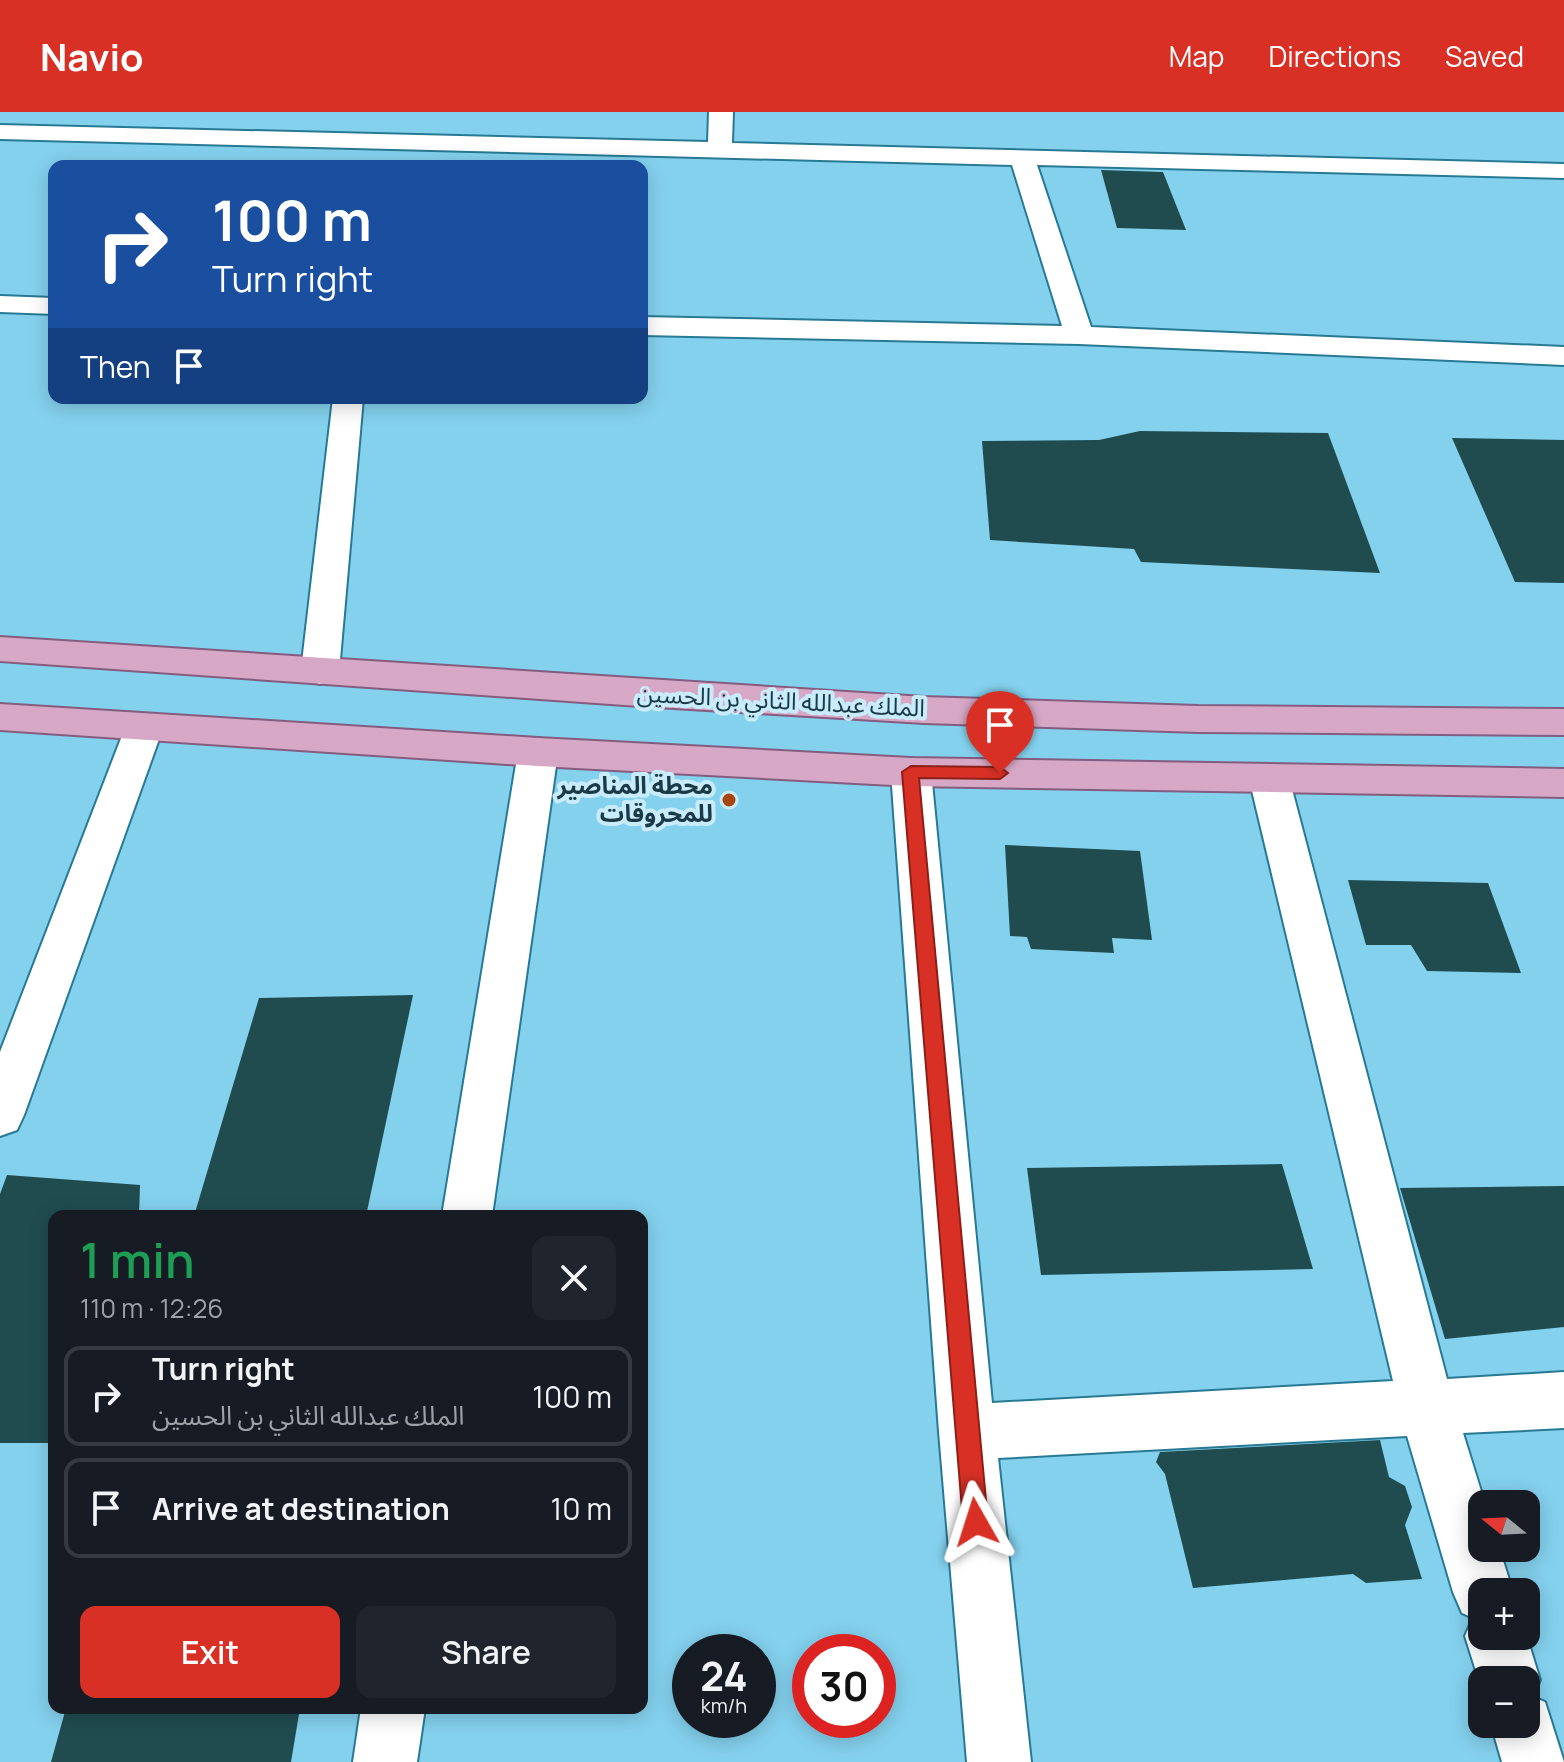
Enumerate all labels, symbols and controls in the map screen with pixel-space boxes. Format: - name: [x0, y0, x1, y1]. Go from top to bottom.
- text: Navio: [40, 30, 144, 82]
- text: Map: [1169, 37, 1224, 75]
- text: Directions: [1268, 37, 1401, 75]
- text: Saved: [1445, 37, 1524, 75]
- text: 100 m: [212, 181, 372, 258]
- icon: right: [80, 192, 184, 296]
- text: Turn right: [212, 254, 373, 303]
- icon: arrive: [167, 344, 211, 388]
- text: Then: [80, 346, 151, 387]
- street label: الملك عبدالله الثاني بن الحسين: [636, 675, 926, 727]
- pin: [966, 691, 1034, 773]
- icon: arrive: [978, 703, 1022, 747]
- place label: محطة المناصير للمحروقات: [556, 768, 713, 829]
- marker: محطة المناصير للمحروقات: [720, 791, 738, 809]
- text: 1 min: [80, 1227, 194, 1292]
- button: close: [532, 1236, 616, 1320]
- text: 110 m · 12:26: [80, 1290, 223, 1326]
- text: Turn right: [152, 1348, 295, 1389]
- icon: right: [84, 1374, 128, 1418]
- text: 100 m: [532, 1376, 612, 1417]
- text: الملك عبدالله الثاني بن الحسين: [152, 1397, 464, 1433]
- position arrow: [934, 1480, 1018, 1564]
- icon: arrive: [84, 1486, 128, 1530]
- text: Arrive at destination: [152, 1488, 450, 1529]
- text: 10 m: [551, 1488, 612, 1529]
- north arrow: [1468, 1490, 1540, 1562]
- map controls: [1468, 1490, 1540, 1738]
- button: +: [1468, 1578, 1540, 1650]
- button: Exit: [80, 1606, 340, 1698]
- button: Share: [356, 1606, 616, 1698]
- speed limit sign: 30: [792, 1634, 896, 1738]
- text: 24: [700, 1648, 748, 1703]
- button: −: [1468, 1666, 1540, 1738]
- text: km/h: [701, 1692, 747, 1719]

